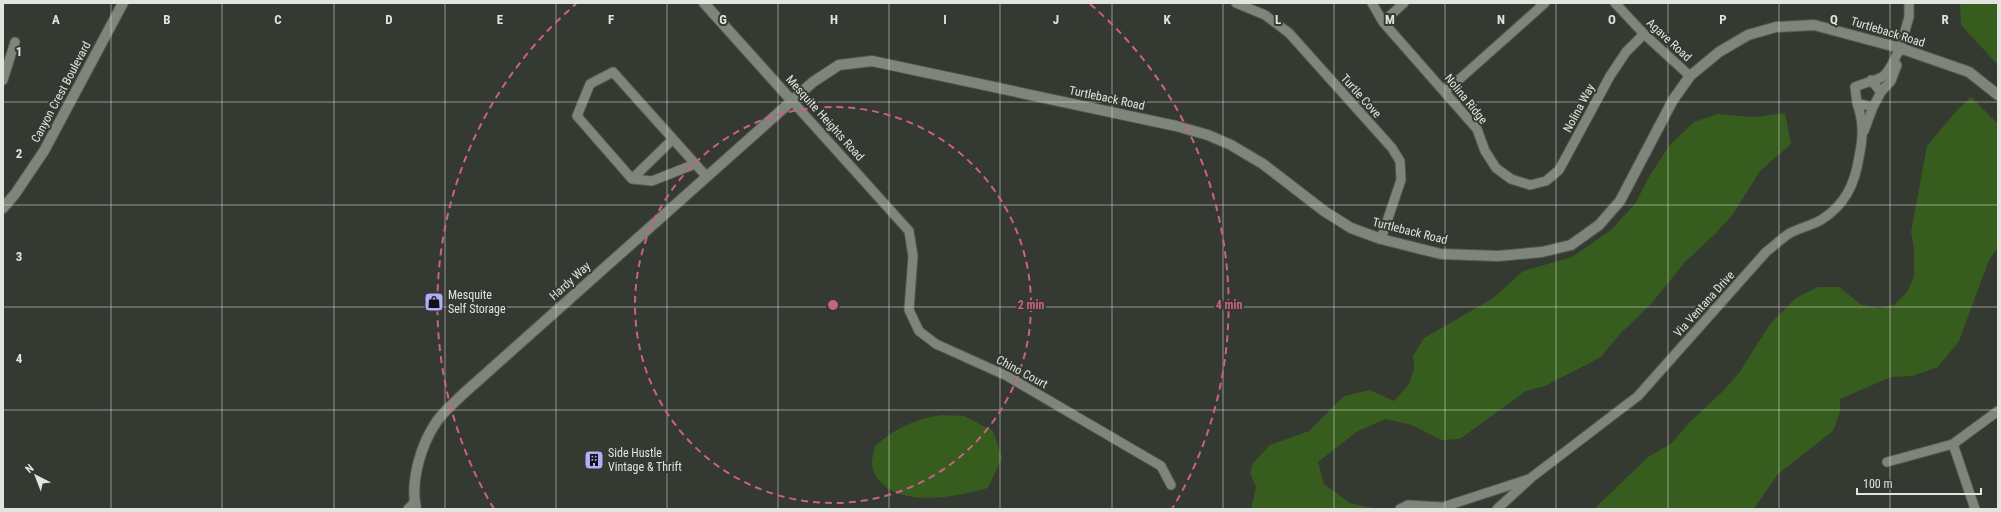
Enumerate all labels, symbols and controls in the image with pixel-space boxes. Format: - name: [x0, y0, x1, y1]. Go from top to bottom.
- text: A: [52, 12, 60, 27]
- text: B: [163, 12, 171, 27]
- text: C: [274, 12, 282, 27]
- text: D: [385, 12, 393, 27]
- text: E: [497, 12, 504, 27]
- text: F: [608, 12, 614, 27]
- text: G: [719, 12, 727, 27]
- text: H: [830, 12, 838, 27]
- text: I: [943, 12, 947, 27]
- text: J: [1053, 12, 1059, 27]
- text: K: [1163, 12, 1171, 27]
- text: L: [1275, 12, 1281, 27]
- text: M: [1385, 12, 1395, 27]
- text: N: [1497, 12, 1505, 27]
- text: O: [1608, 12, 1616, 27]
- text: P: [1719, 12, 1727, 27]
- text: Q: [1830, 12, 1838, 27]
- text: R: [1941, 12, 1949, 27]
- street label: Turtleback Road: [1849, 14, 1927, 50]
- street label: Agave Road: [1644, 16, 1694, 64]
- street label: Canyon Crest Boulevard: [28, 39, 94, 145]
- text: 1: [16, 44, 22, 59]
- street label: Turtle Cove: [1338, 71, 1384, 121]
- street label: Nolina Ridge: [1442, 71, 1491, 127]
- street label: Mesquite Heights Road: [783, 72, 867, 164]
- street label: Nolina Way: [1560, 81, 1598, 135]
- street label: Turtleback Road: [1068, 83, 1146, 113]
- text: 2: [16, 146, 23, 161]
- street label: Turtleback Road: [1371, 215, 1449, 247]
- text: 3: [16, 249, 22, 264]
- street label: Hardy Way: [547, 259, 593, 303]
- street label: Via Ventana Drive: [1671, 268, 1737, 340]
- place label: Mesquite Self Storage: [448, 288, 506, 316]
- shop icon: Mesquite Self Storage: [423, 291, 445, 313]
- centre of rings: [826, 298, 840, 312]
- text: 2 min: [1018, 298, 1044, 312]
- text: 4 min: [1216, 298, 1242, 312]
- text: 4: [16, 351, 23, 366]
- street label: Chino Court: [994, 353, 1050, 392]
- place label: Side Hustle Vintage & Thrift: [608, 446, 682, 474]
- building icon: Side Hustle Vintage & Thrift: [583, 449, 605, 471]
- north arrow: [16, 456, 56, 496]
- text: N: [23, 462, 37, 476]
- scale bar: [1857, 470, 1981, 496]
- text: 100 m: [1863, 477, 1893, 491]

